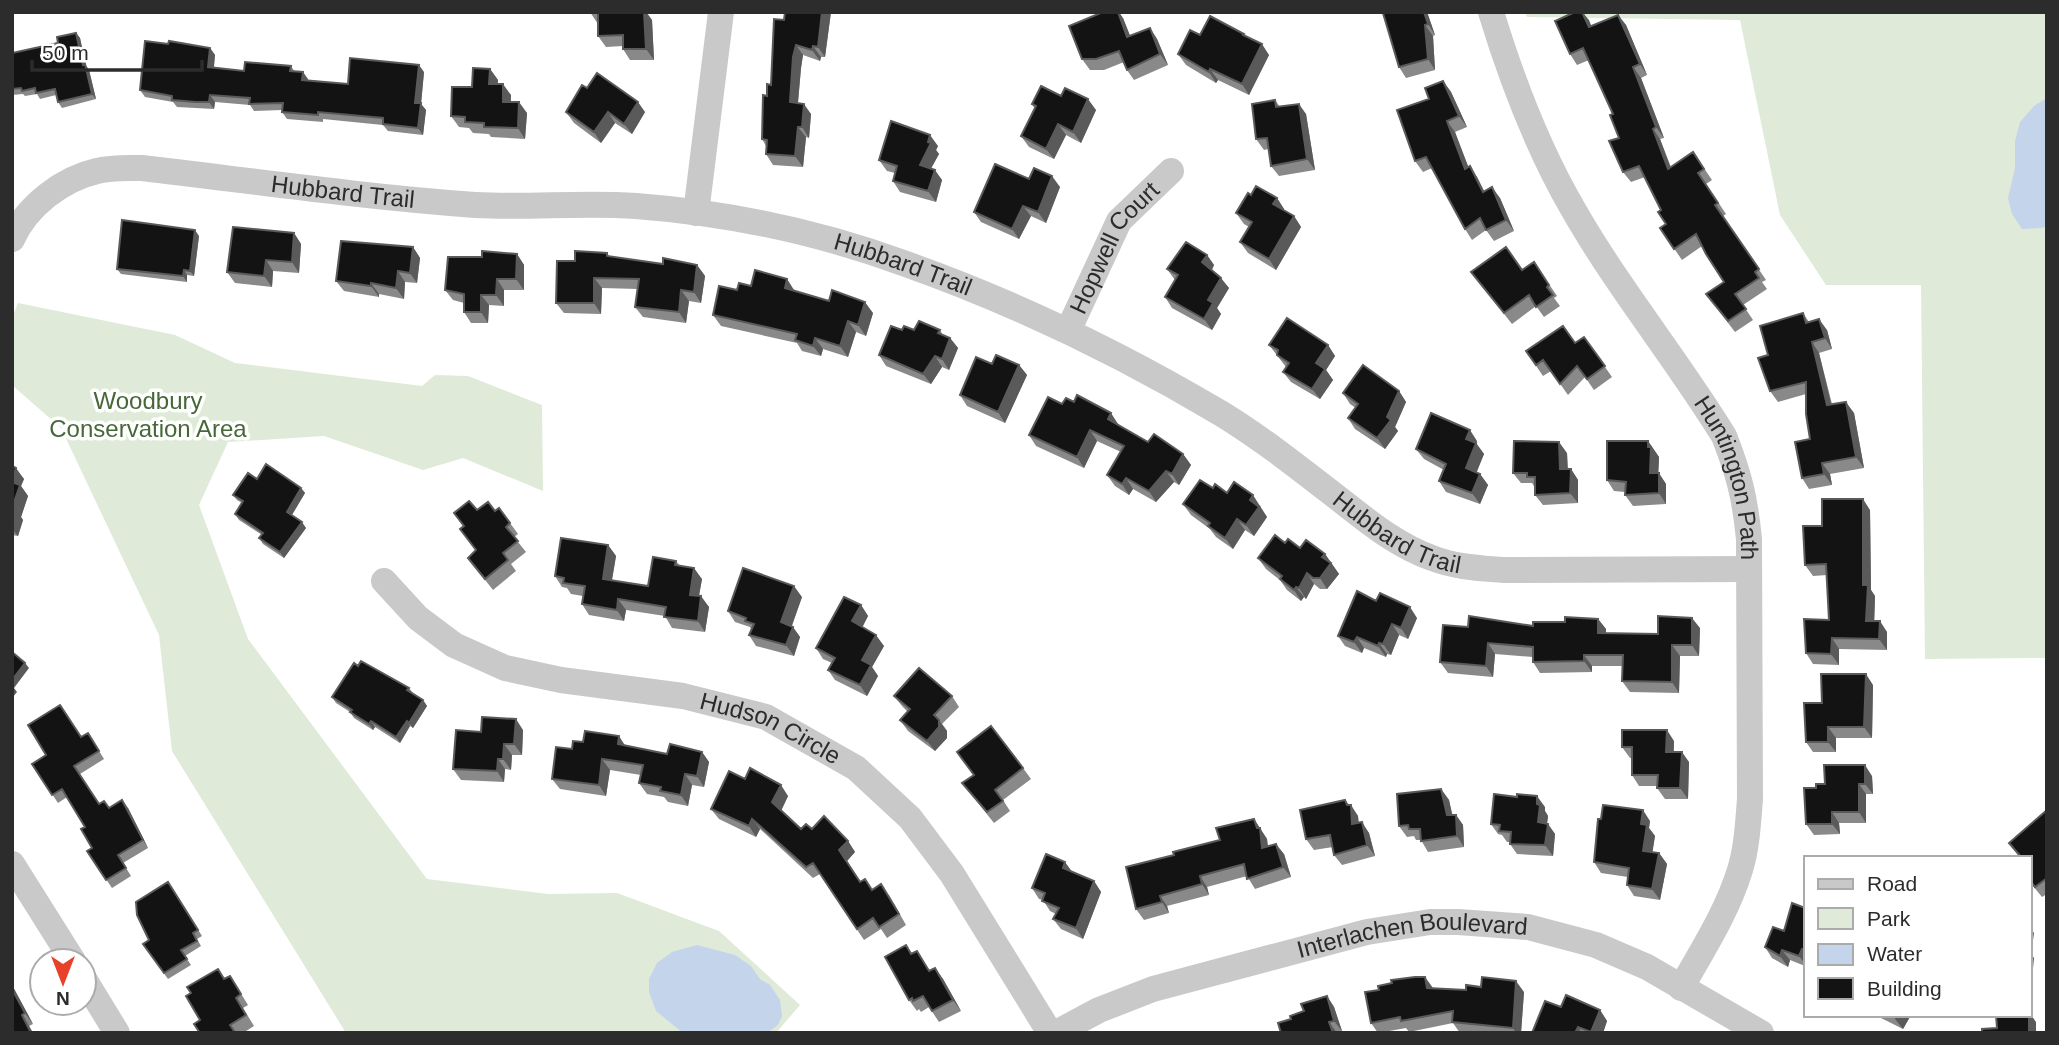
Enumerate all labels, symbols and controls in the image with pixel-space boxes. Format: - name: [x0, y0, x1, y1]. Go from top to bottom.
- scale bar: [32, 28, 201, 72]
- text: 50 m: [42, 41, 89, 64]
- street label: Hubbard Trail: [270, 170, 416, 213]
- street label: Hopwell Court: [1064, 176, 1164, 318]
- street label: Hubbard Trail: [831, 227, 976, 301]
- park label: Woodbury Conservation Area: [49, 387, 247, 442]
- street label: Huntington Path: [1689, 391, 1763, 560]
- street label: Hubbard Trail: [1328, 485, 1463, 578]
- street label: Hudson Circle: [697, 687, 845, 769]
- legend: [1804, 856, 2031, 1017]
- text: Road: [1867, 872, 1917, 895]
- street label: Interlachen Boulevard: [1294, 907, 1529, 963]
- text: Park: [1867, 907, 1911, 930]
- text: Water: [1867, 942, 1922, 965]
- north arrow: [28, 947, 98, 1017]
- text: Building: [1867, 977, 1942, 1000]
- text: N: [56, 988, 70, 1009]

